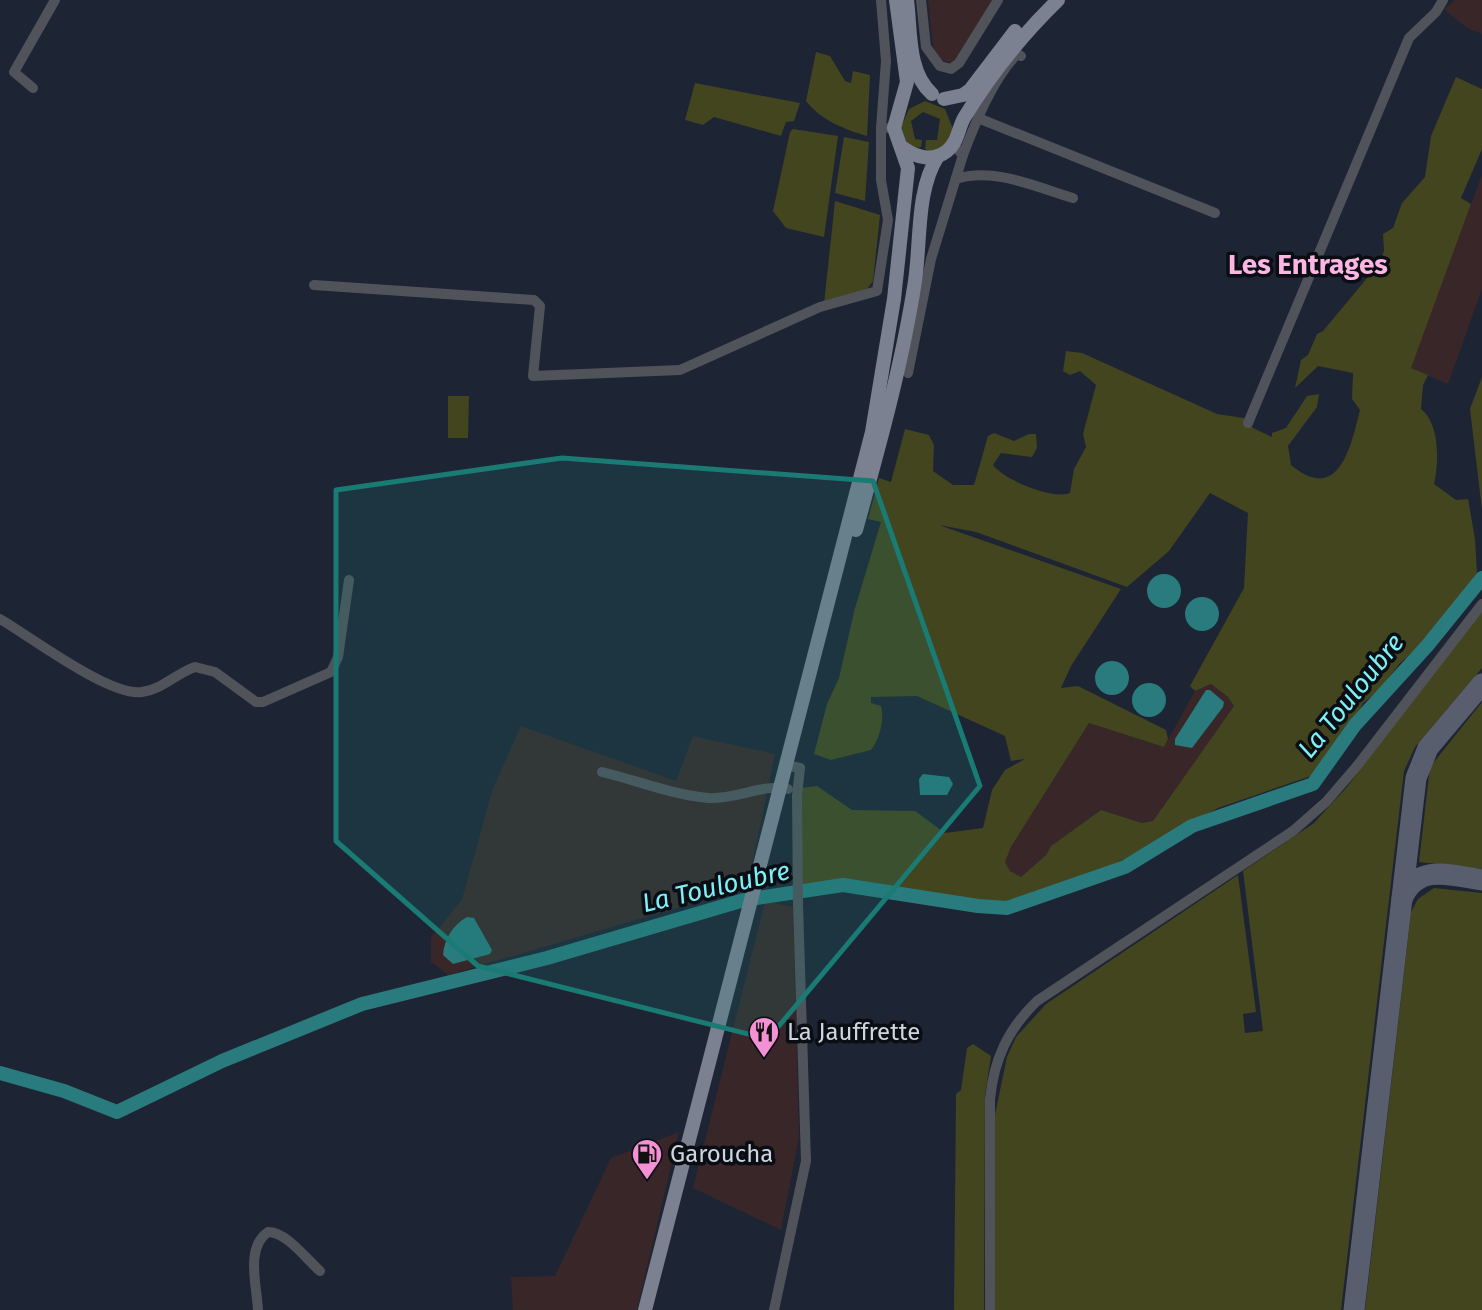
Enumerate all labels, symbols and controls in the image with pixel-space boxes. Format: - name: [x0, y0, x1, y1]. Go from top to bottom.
- district label: Les Entrages: [1228, 248, 1388, 281]
- water label: La Touloubre: [1292, 628, 1410, 764]
- water label: La Touloubre: [639, 855, 793, 919]
- restaurant icon: La Jauffrette: [747, 1015, 781, 1059]
- place label: La Jauffrette: [787, 1018, 920, 1046]
- fuel station icon: Garoucha: [630, 1137, 664, 1181]
- place label: Garoucha: [670, 1140, 773, 1168]

